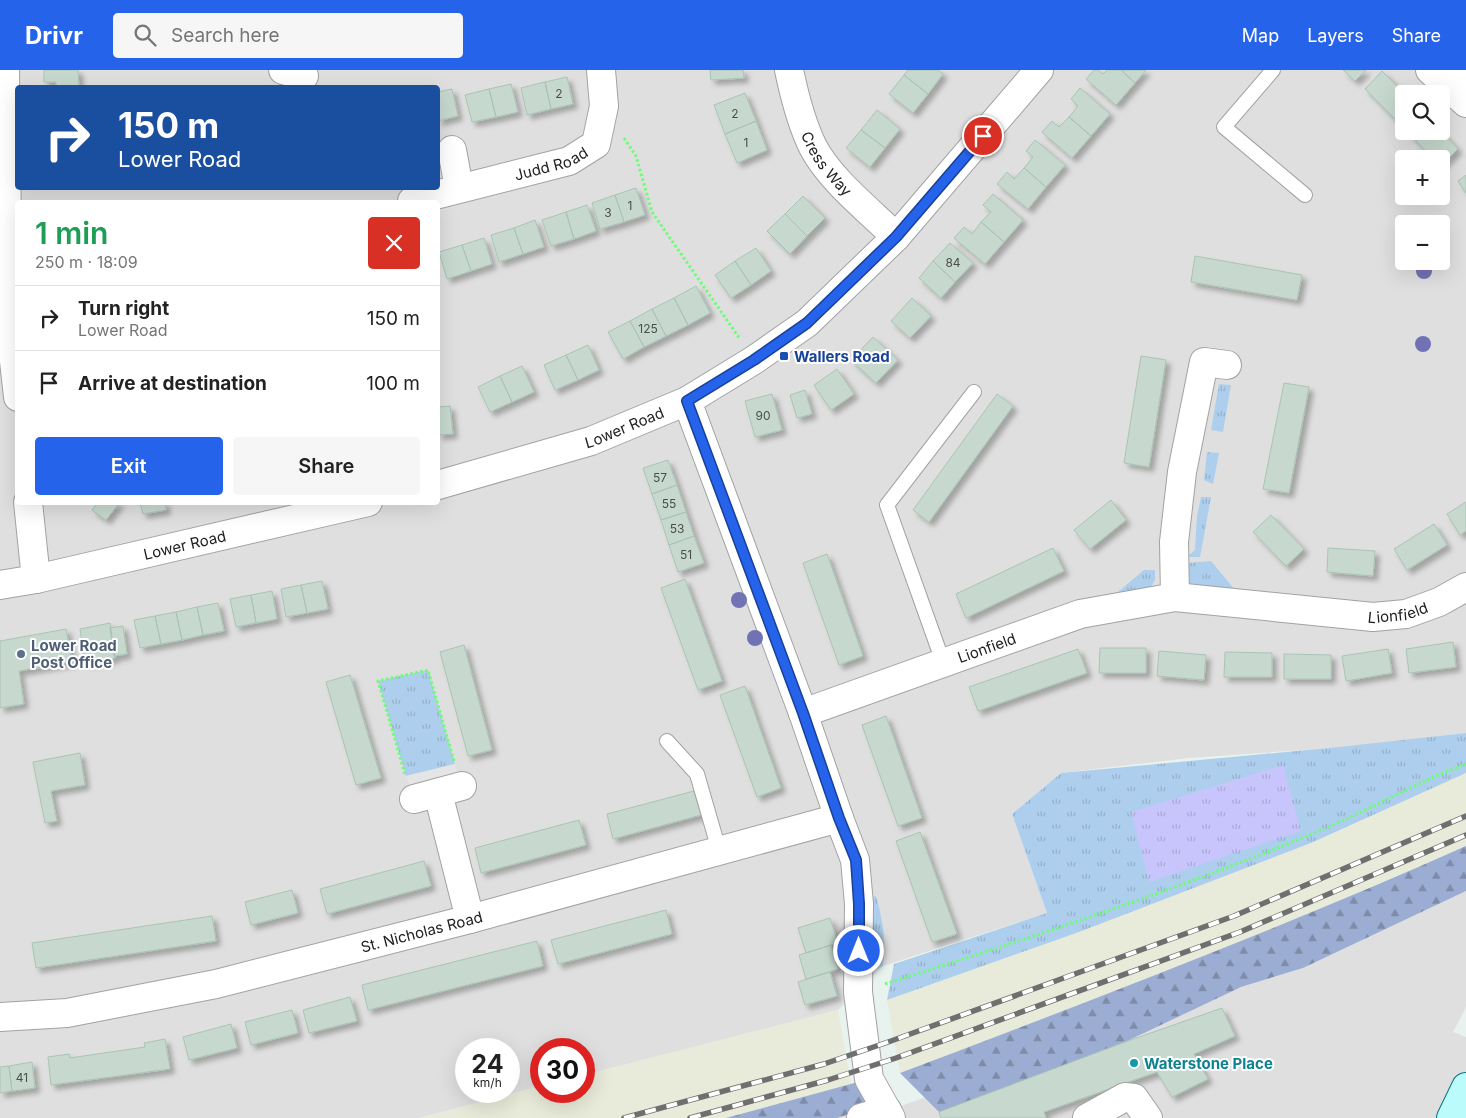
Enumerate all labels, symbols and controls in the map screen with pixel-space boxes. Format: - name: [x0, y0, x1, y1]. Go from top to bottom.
- search box: [113, 13, 463, 58]
- text: Drivr: [25, 21, 83, 50]
- icon: search: [131, 21, 159, 49]
- text: Search here: [171, 24, 280, 47]
- text: Map: [1242, 25, 1279, 46]
- text: Layers: [1307, 25, 1364, 46]
- text: Share: [1392, 25, 1441, 46]
- map controls: [1395, 85, 1450, 270]
- button: search: [1395, 85, 1450, 140]
- house number: 2: [555, 86, 563, 101]
- text: 150 m: [118, 104, 219, 146]
- icon: right: [35, 105, 100, 170]
- house number: 2: [731, 106, 739, 121]
- pin: [962, 115, 1004, 157]
- icon: arrive: [969, 122, 997, 150]
- street label: Cress Way: [798, 128, 857, 200]
- house number: 1: [744, 135, 748, 150]
- street label: Judd Road: [512, 142, 591, 184]
- text: Lower Road: [118, 146, 241, 172]
- button: +: [1395, 150, 1450, 205]
- house number: 1: [628, 198, 632, 213]
- house number: 3: [604, 205, 612, 220]
- text: 1 min: [35, 215, 108, 251]
- button: −: [1395, 215, 1450, 270]
- button: close: [368, 217, 420, 269]
- text: 250 m · 18:09: [35, 252, 138, 272]
- house number: 84: [945, 255, 961, 270]
- text: Turn right: [78, 297, 169, 320]
- icon: right: [35, 304, 63, 332]
- text: 150 m: [367, 307, 420, 330]
- text: Lower Road: [78, 320, 168, 340]
- house number: 125: [638, 321, 658, 336]
- place label: Wallers Road: [794, 347, 890, 366]
- marker: Wallers Road: [778, 350, 790, 362]
- icon: arrive: [35, 369, 63, 397]
- text: Arrive at destination: [78, 372, 267, 395]
- text: 100 m: [366, 372, 420, 395]
- street label: Lower Road: [582, 402, 666, 452]
- house number: 90: [755, 408, 771, 423]
- button: Exit: [35, 437, 223, 495]
- button: Share: [233, 437, 420, 495]
- house number: 57: [653, 470, 667, 485]
- house number: 55: [662, 496, 676, 511]
- house number: 53: [670, 521, 684, 536]
- street label: Lower Road: [141, 526, 228, 563]
- house number: 51: [680, 547, 692, 562]
- street label: Lionfield: [1367, 597, 1430, 627]
- street label: Lionfield: [955, 628, 1018, 667]
- place label: Lower Road Post Office: [31, 636, 117, 672]
- marker: Lower Road Post Office: [15, 648, 27, 660]
- street label: St. Nicholas Road: [359, 907, 484, 956]
- position arrow: [832, 924, 884, 976]
- speed limit sign: 30: [530, 1038, 595, 1103]
- text: 24: [471, 1049, 504, 1079]
- place label: Waterstone Place: [1144, 1054, 1273, 1073]
- marker: Waterstone Place: [1128, 1057, 1140, 1069]
- house number: 41: [16, 1070, 28, 1085]
- text: km/h: [473, 1075, 502, 1090]

